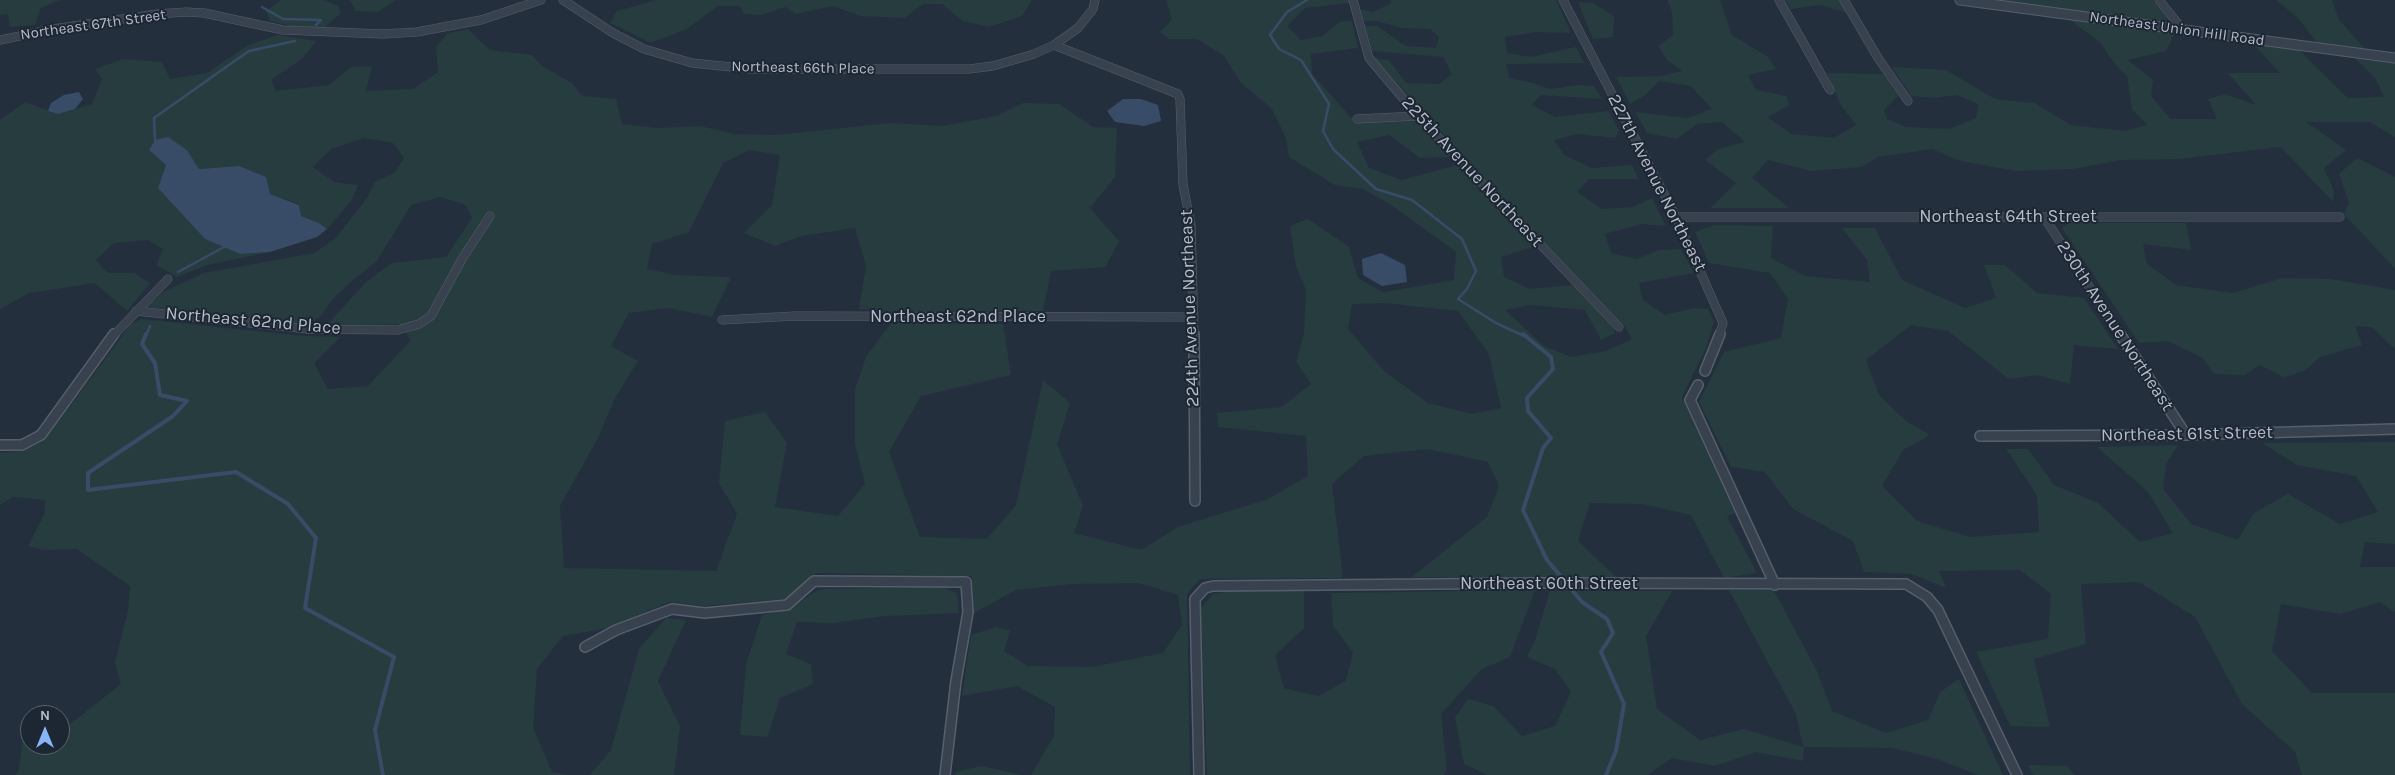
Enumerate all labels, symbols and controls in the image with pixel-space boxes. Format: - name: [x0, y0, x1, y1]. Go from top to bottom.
- street label: Northeast 67th Street: [19, 6, 167, 44]
- street label: Northeast Union Hill Road: [2088, 8, 2266, 50]
- street label: Northeast 66th Place: [731, 58, 875, 78]
- street label: 227th Avenue Northeast: [1603, 91, 1711, 275]
- street label: 225th Avenue Northeast: [1397, 92, 1547, 252]
- street label: Northeast 64th Street: [1919, 206, 2097, 228]
- street label: 224th Avenue Northeast: [1176, 209, 1204, 407]
- street label: 230th Avenue Northeast: [2052, 237, 2178, 415]
- street label: Northeast 62nd Place: [164, 303, 342, 339]
- street label: Northeast 62nd Place: [870, 306, 1046, 328]
- street label: Northeast 61st Street: [2101, 422, 2273, 446]
- street label: Northeast 60th Street: [1460, 573, 1638, 595]
- north arrow: [20, 705, 70, 755]
- text: N: [40, 707, 50, 724]

